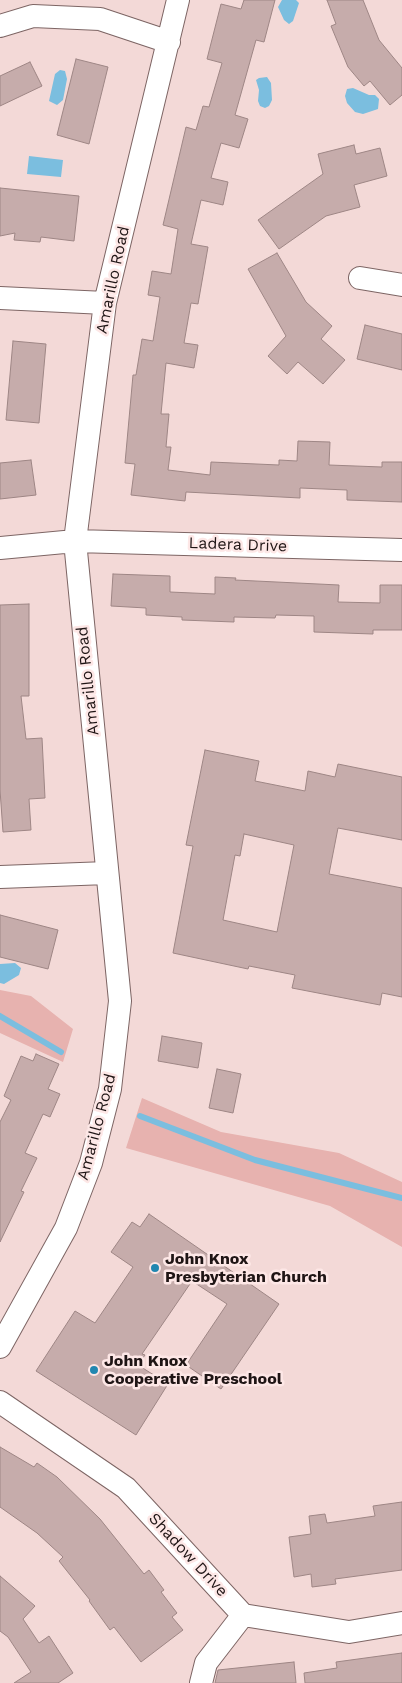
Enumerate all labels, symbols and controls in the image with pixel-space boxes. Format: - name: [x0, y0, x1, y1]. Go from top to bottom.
- street label: Amarillo Road: [92, 224, 134, 336]
- street label: Ladera Drive: [188, 534, 288, 556]
- street label: Amarillo Road: [73, 626, 103, 736]
- street label: Amarillo Road: [74, 1072, 120, 1182]
- place label: John Knox Presbyterian Church: [165, 1249, 327, 1287]
- marker: John Knox Presbyterian Church: [149, 1262, 161, 1274]
- place label: John Knox Cooperative Preschool: [104, 1351, 282, 1389]
- marker: John Knox Cooperative Preschool: [88, 1364, 100, 1376]
- street label: Shadow Drive: [144, 1509, 232, 1601]

